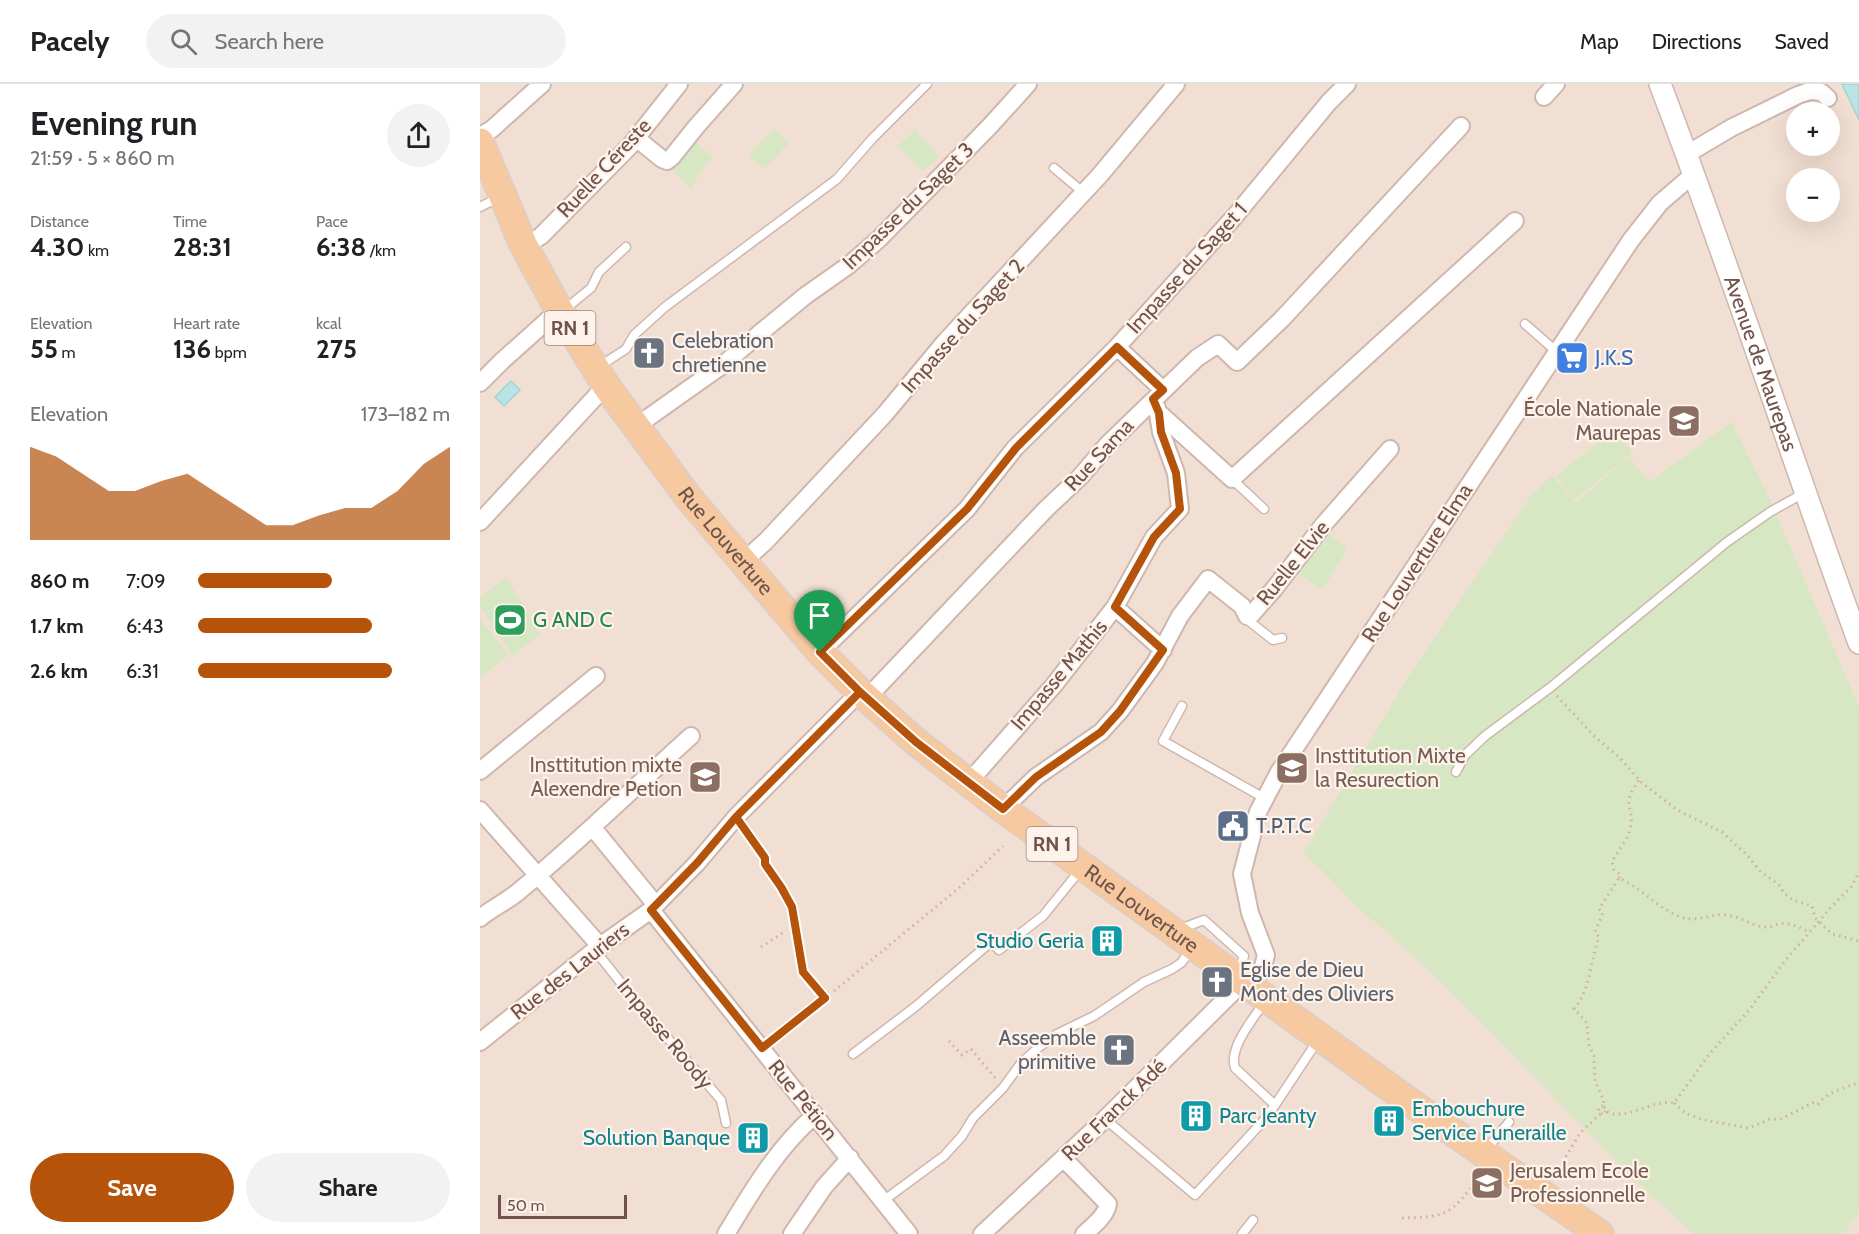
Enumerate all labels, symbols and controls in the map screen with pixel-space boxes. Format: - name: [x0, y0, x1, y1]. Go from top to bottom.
- search box: [146, 14, 566, 68]
- text: Pacely: [30, 24, 110, 58]
- icon: search: [167, 25, 200, 58]
- text: Search here: [215, 28, 324, 55]
- text: Map: [1580, 29, 1619, 54]
- text: Directions: [1652, 29, 1741, 54]
- text: Saved: [1774, 29, 1829, 54]
- map controls: [1786, 102, 1840, 222]
- button: +: [1786, 102, 1840, 156]
- text: Evening run: [30, 103, 197, 143]
- button: share: [387, 104, 450, 167]
- street label: Ruelle Céreste: [551, 113, 656, 222]
- street label: Impasse du Saget 3: [837, 137, 978, 274]
- text: 21:59 · 5 × 860 m: [30, 146, 175, 170]
- button: −: [1786, 168, 1840, 222]
- street label: Impasse du Saget 1: [1121, 197, 1252, 338]
- text: Distance: [30, 212, 89, 231]
- text: Time: [173, 212, 207, 231]
- text: Pace: [316, 212, 348, 231]
- text: 4.30: [30, 231, 84, 263]
- text: 28:31: [173, 231, 232, 263]
- text: 6:38: [316, 231, 366, 263]
- text: km: [84, 241, 109, 260]
- text: /km: [366, 241, 396, 260]
- street label: Impasse du Saget 2: [896, 253, 1029, 398]
- street label: Avenue de Maurepas: [1719, 272, 1803, 455]
- road number: RN 1: [544, 311, 596, 345]
- text: Elevation: [30, 314, 93, 333]
- text: Heart rate: [173, 314, 240, 333]
- text: kcal: [316, 314, 342, 333]
- place label: Celebration chretienne: [672, 328, 774, 377]
- text: 55: [30, 333, 58, 365]
- text: 136: [173, 333, 211, 365]
- text: 275: [316, 333, 357, 365]
- church icon: Celebration chretienne: [631, 335, 667, 371]
- supermarket icon: J.K.S: [1554, 340, 1590, 376]
- text: m: [58, 343, 76, 362]
- text: bpm: [211, 343, 247, 362]
- place label: J.K.S: [1594, 345, 1633, 370]
- place label: École Nationale Maurepas: [1523, 396, 1661, 445]
- text: Elevation: [30, 402, 108, 426]
- text: 173–182 m: [361, 402, 450, 426]
- school or university icon: École Nationale Maurepas: [1666, 403, 1702, 439]
- street label: Rue Sama: [1059, 413, 1138, 496]
- street label: Rue Louverture Elma: [1356, 479, 1477, 647]
- street label: Rue Louverture: [673, 482, 779, 600]
- street label: Ruelle Elvie: [1251, 515, 1334, 610]
- text: 860 m: [30, 569, 89, 593]
- text: 7:09: [126, 569, 166, 593]
- pin: [794, 590, 845, 652]
- icon: arrive: [803, 599, 836, 632]
- sports icon: G AND C: [492, 602, 528, 638]
- place label: G AND C: [533, 607, 613, 632]
- text: 1.7 km: [30, 614, 84, 638]
- text: 6:43: [126, 614, 164, 638]
- street label: Impasse Mathis: [1005, 614, 1112, 735]
- text: 2.6 km: [30, 659, 88, 683]
- text: 6:31: [126, 659, 159, 683]
- place label: Insttitution Mixte la Resurection: [1315, 743, 1466, 792]
- school or university icon: Insttitution Mixte la Resurection: [1274, 750, 1310, 786]
- place label: Insttitution mixte Alexendre Petion: [530, 752, 682, 801]
- school or university icon: Insttitution mixte Alexendre Petion: [687, 759, 723, 795]
- public building icon: T.P.T.C: [1215, 808, 1251, 844]
- place label: T.P.T.C: [1256, 813, 1312, 838]
- road number: RN 1: [1026, 827, 1078, 861]
- street label: Rue Louverture: [1080, 859, 1204, 958]
- street label: Rue des Lauriers: [505, 916, 634, 1025]
- building icon: Studio Geria: [1089, 923, 1125, 959]
- place label: Studio Geria: [976, 928, 1084, 953]
- place label: Eglise de Dieu Mont des Oliviers: [1240, 957, 1394, 1006]
- church icon: Eglise de Dieu Mont des Oliviers: [1199, 964, 1235, 1000]
- street label: Impasse Roody: [612, 974, 719, 1094]
- place label: Asseemble primitive: [998, 1025, 1096, 1074]
- church icon: Asseemble primitive: [1101, 1032, 1137, 1068]
- street label: Rue Franck Adé: [1056, 1053, 1171, 1166]
- street label: Rue Pétion: [763, 1054, 843, 1145]
- place label: Embouchure Service Funeraille: [1412, 1096, 1567, 1145]
- building icon: Parc Jeanty: [1178, 1098, 1214, 1134]
- place label: Parc Jeanty: [1219, 1103, 1317, 1128]
- building icon: Embouchure Service Funeraille: [1371, 1103, 1407, 1139]
- building icon: Solution Banque: [735, 1120, 771, 1156]
- place label: Solution Banque: [583, 1125, 730, 1150]
- button: Save: [30, 1153, 234, 1222]
- button: Share: [246, 1153, 450, 1222]
- place label: Jerusalem Ecole Professionnelle: [1509, 1158, 1649, 1207]
- school or university icon: Jerusalem Ecole Professionnelle: [1469, 1165, 1505, 1201]
- scale bar: [498, 1192, 627, 1220]
- text: 50 m: [507, 1196, 544, 1215]

